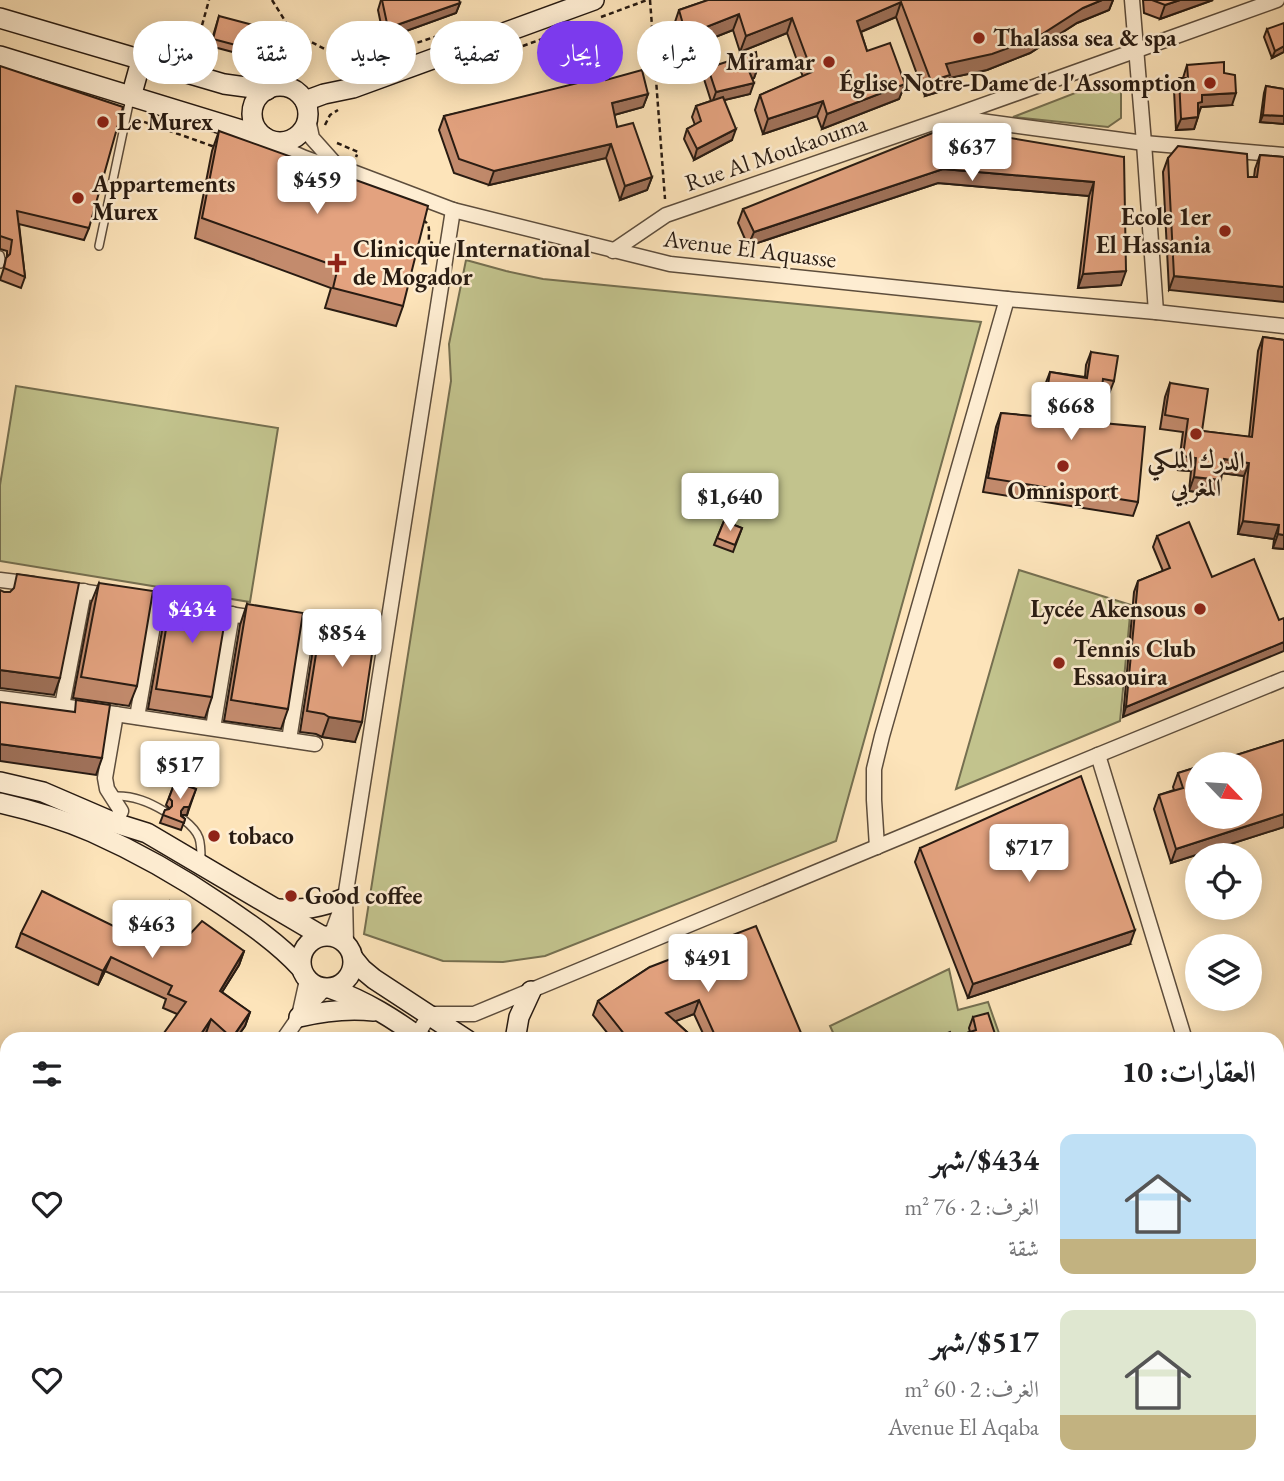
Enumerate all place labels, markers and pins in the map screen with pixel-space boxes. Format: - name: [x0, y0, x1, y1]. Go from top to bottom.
- place label: Thalassa sea & spa: [993, 22, 1177, 53]
- marker: Thalassa sea & spa: [971, 30, 987, 46]
- place label: Miramar: [726, 46, 815, 77]
- marker: Miramar: [821, 54, 837, 70]
- place label: Église Notre-Dame de l'Assomption: [839, 67, 1196, 99]
- marker: Église Notre-Dame de l'Assomption: [1202, 75, 1218, 91]
- place label: Le Murex: [117, 106, 213, 137]
- marker: Le Murex: [95, 114, 111, 130]
- pin: $637: [931, 124, 1013, 183]
- pin: $459: [276, 156, 358, 216]
- place label: Appartements Murex: [91, 168, 235, 227]
- marker: Appartements Murex: [70, 190, 86, 206]
- place label: Ecole 1er El Hassania: [1096, 201, 1211, 260]
- marker: Ecole 1er El Hassania: [1217, 223, 1233, 239]
- place label: Clinicque International de Mogador: [353, 233, 590, 293]
- marker: Clinicque International de Mogador: [327, 253, 347, 273]
- pin: $668: [1030, 382, 1112, 442]
- marker: الدرك الملكي المغربي: [1188, 426, 1204, 442]
- place label: الدرك الملكي المغربي: [1147, 444, 1245, 507]
- marker: Omnisport: [1055, 458, 1071, 474]
- pin: $1,640: [673, 474, 787, 533]
- place label: Omnisport: [1007, 475, 1119, 506]
- pin: $434: [151, 586, 233, 645]
- place label: Lycée Akensous: [1030, 593, 1186, 625]
- marker: Lycée Akensous: [1192, 601, 1208, 617]
- pin: $854: [301, 610, 383, 669]
- place label: Tennis Club Essaouira: [1073, 633, 1196, 692]
- marker: Tennis Club Essaouira: [1051, 655, 1067, 671]
- pin: $517: [139, 742, 221, 801]
- place label: tobaco: [228, 820, 294, 851]
- pin: $717: [988, 824, 1070, 884]
- marker: tobaco: [206, 828, 222, 844]
- place label: Good coffee: [305, 880, 423, 911]
- marker: Good coffee: [283, 888, 299, 904]
- pin: $463: [111, 900, 193, 960]
- pin: $491: [667, 934, 749, 994]

